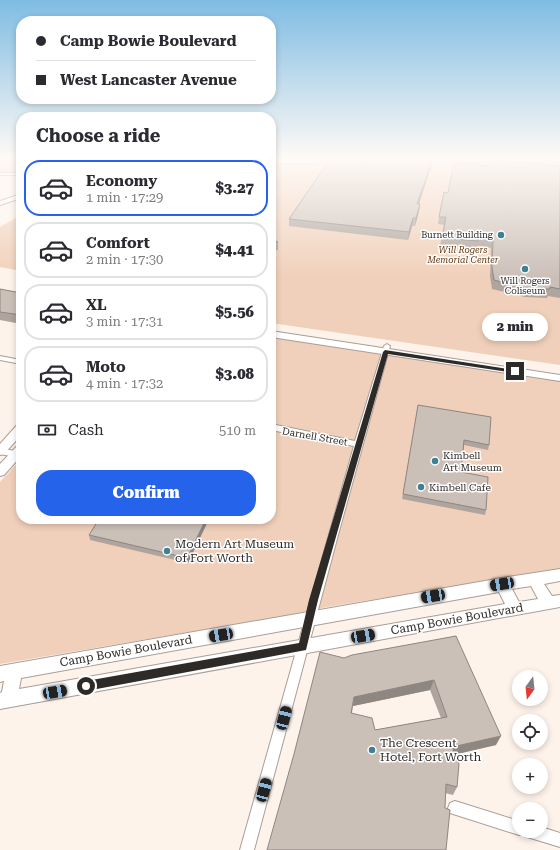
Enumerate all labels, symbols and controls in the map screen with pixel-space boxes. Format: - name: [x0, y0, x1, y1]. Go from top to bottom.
- text: Camp Bowie Boulevard: [60, 32, 237, 50]
- text: West Lancaster Avenue: [60, 71, 237, 89]
- text: Choose a ride: [36, 125, 160, 146]
- icon: car: [38, 170, 74, 206]
- text: Economy: [86, 172, 157, 190]
- text: $3.27: [215, 179, 254, 197]
- text: 1 min · 17:29: [86, 190, 163, 205]
- place label: Burnett Building: [421, 230, 494, 240]
- marker: Burnett Building: [496, 230, 506, 240]
- icon: car: [38, 232, 74, 268]
- text: Comfort: [86, 234, 150, 252]
- text: $4.41: [215, 241, 254, 259]
- park label: Will Rogers Memorial Center: [426, 245, 499, 265]
- text: 2 min · 17:30: [86, 252, 163, 267]
- marker: Will Rogers Coliseum: [520, 264, 530, 274]
- place label: Will Rogers Coliseum: [500, 276, 550, 296]
- icon: car: [38, 294, 74, 330]
- text: XL: [86, 296, 107, 314]
- text: $5.56: [215, 303, 254, 321]
- callout: 2 min: [482, 313, 548, 341]
- text: 3 min · 17:31: [86, 314, 163, 329]
- text: 2 min: [497, 319, 533, 334]
- icon: car: [38, 356, 74, 392]
- text: Moto: [86, 358, 126, 376]
- route end: [506, 362, 524, 380]
- text: $3.08: [215, 365, 254, 383]
- text: 4 min · 17:32: [86, 376, 163, 391]
- icon: cash: [36, 419, 58, 441]
- text: Cash: [68, 421, 104, 439]
- text: 510 m: [219, 423, 256, 438]
- street label: Darnell Street: [281, 425, 349, 448]
- place label: Kimbell Art Museum: [443, 450, 502, 473]
- marker: Kimbell Art Museum: [430, 456, 440, 466]
- button: Confirm: [36, 470, 256, 516]
- marker: Kimbell Cafe: [416, 482, 426, 492]
- place label: Kimbell Cafe: [429, 482, 491, 493]
- place label: Modern Art Museum of Fort Worth: [175, 537, 294, 565]
- marker: Modern Art Museum of Fort Worth: [162, 546, 172, 556]
- car: [489, 576, 515, 592]
- car: [420, 588, 446, 604]
- street label: Camp Bowie Boulevard: [390, 600, 525, 638]
- car: [208, 627, 234, 643]
- car: [350, 628, 376, 644]
- street label: Camp Bowie Boulevard: [59, 632, 194, 670]
- north arrow: [512, 670, 548, 706]
- map controls: [512, 670, 548, 838]
- route start: [77, 677, 95, 695]
- car: [42, 684, 68, 700]
- car: [275, 705, 293, 731]
- button: locate: [512, 714, 548, 750]
- place label: The Crescent Hotel, Fort Worth: [380, 736, 481, 764]
- marker: The Crescent Hotel, Fort Worth: [367, 745, 377, 755]
- button: +: [512, 758, 548, 794]
- car: [255, 777, 273, 803]
- button: −: [512, 802, 548, 838]

